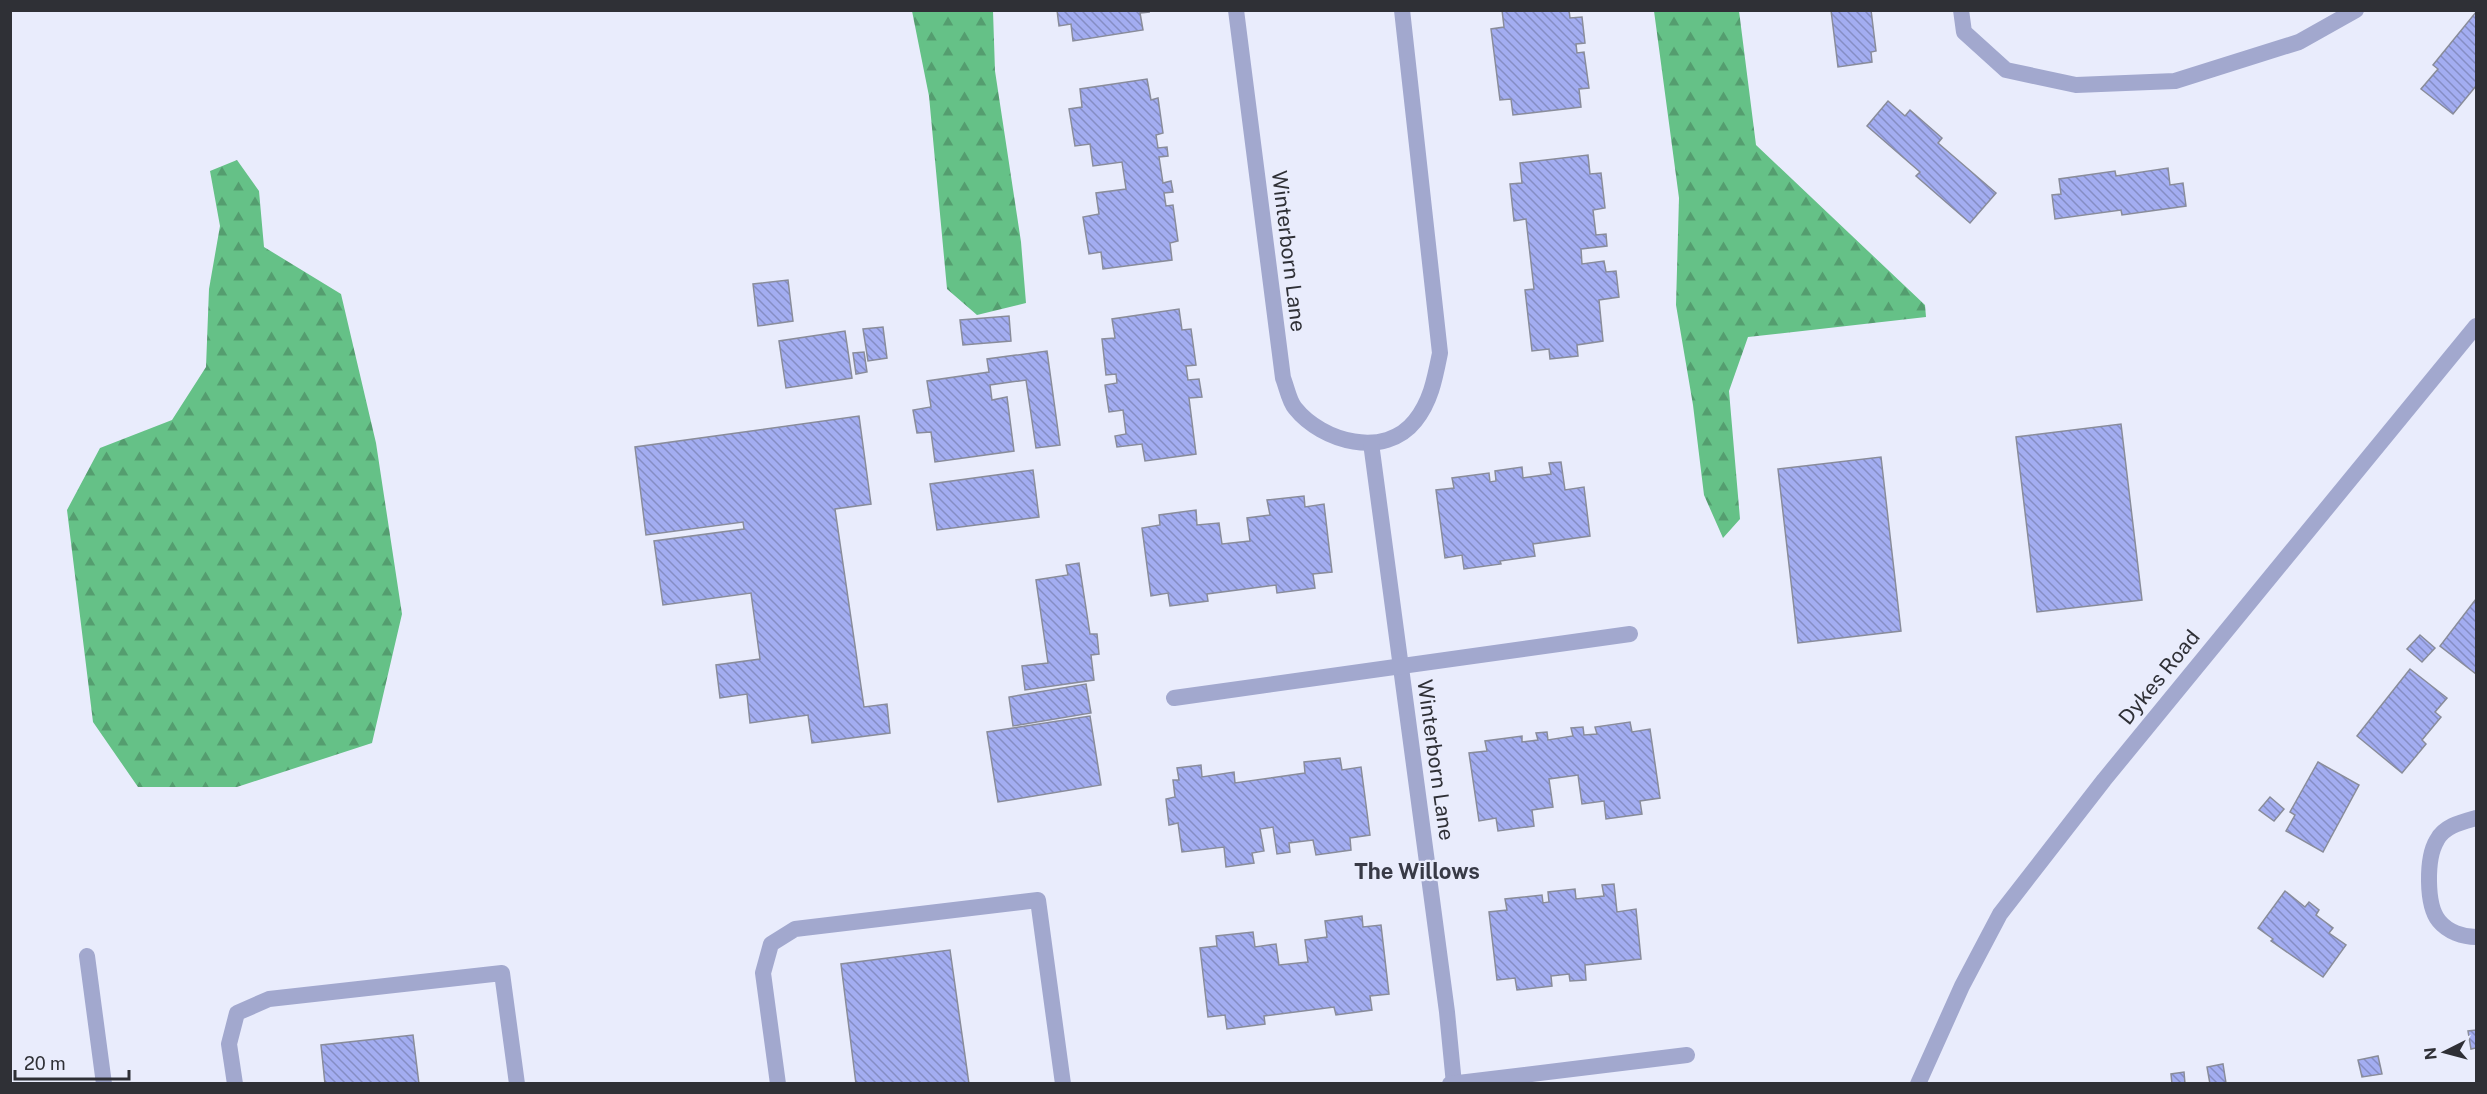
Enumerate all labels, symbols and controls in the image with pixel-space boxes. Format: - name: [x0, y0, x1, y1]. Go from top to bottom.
- street label: Winterborn Lane: [1267, 169, 1311, 333]
- street label: Dykes Road: [2113, 625, 2205, 729]
- street label: Winterborn Lane: [1412, 678, 1460, 842]
- district label: The Willows: [1354, 858, 1480, 884]
- north arrow: [2415, 1022, 2475, 1082]
- scale bar: [15, 1043, 129, 1081]
- text: N: [2420, 1046, 2441, 1061]
- text: 20 m: [24, 1053, 66, 1074]

